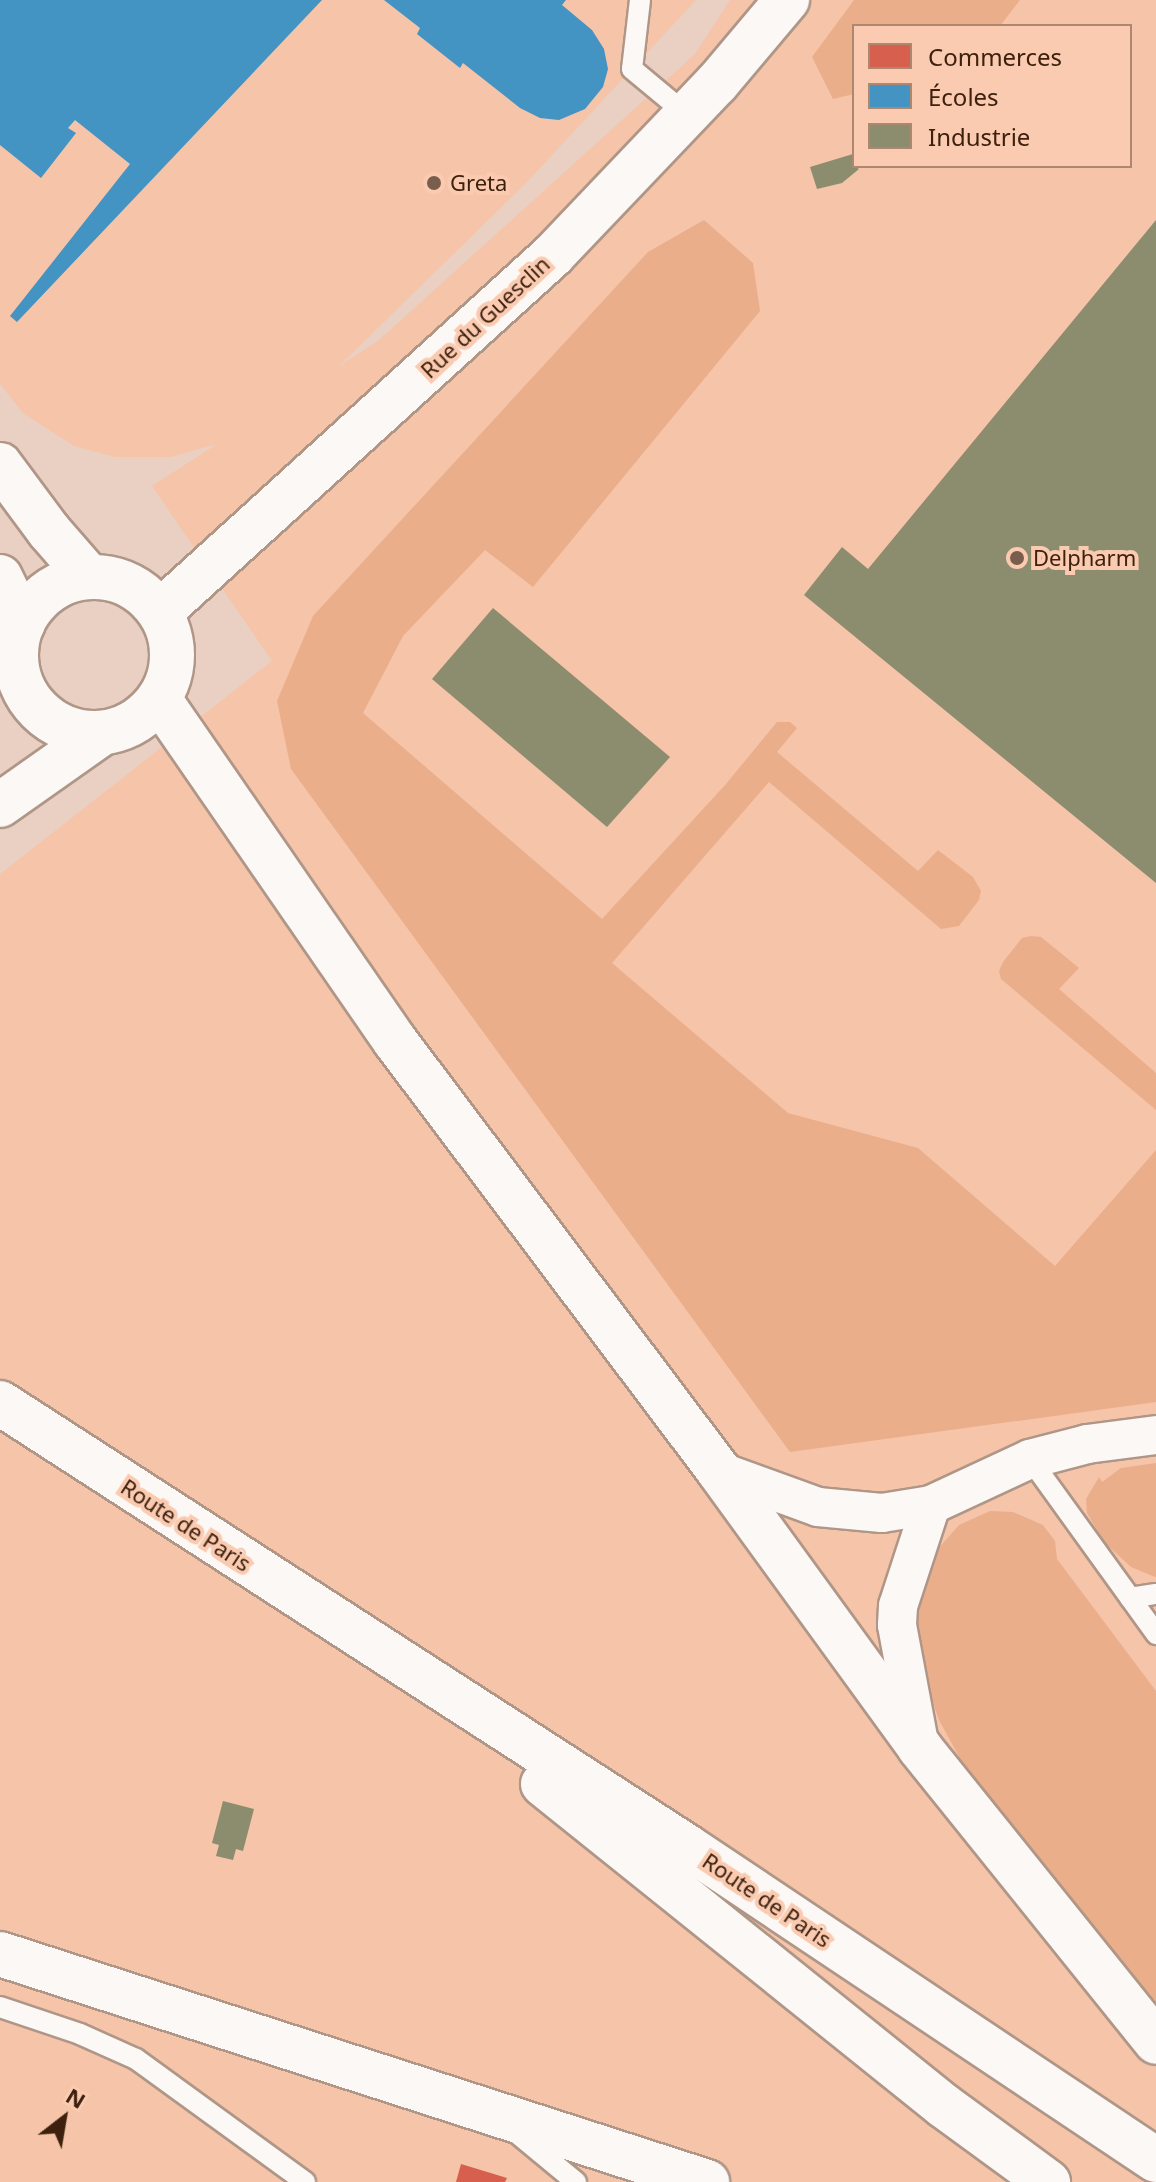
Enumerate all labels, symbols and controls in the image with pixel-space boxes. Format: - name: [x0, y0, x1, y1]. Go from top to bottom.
- legend: [852, 24, 1132, 168]
- text: Commerces: [928, 40, 1062, 73]
- text: Écoles: [928, 80, 999, 113]
- text: Industrie: [928, 120, 1030, 153]
- place label: Greta: [450, 170, 507, 196]
- marker: Greta: [425, 174, 443, 192]
- street label: Rue du Guesclin: [415, 251, 555, 383]
- place label: Delpharm: [1033, 545, 1136, 571]
- marker: Delpharm: [1008, 549, 1026, 567]
- street label: Route de Paris: [116, 1473, 256, 1577]
- street label: Route de Paris: [698, 1847, 836, 1953]
- north arrow: [24, 2078, 104, 2158]
- text: N: [61, 2080, 92, 2115]

